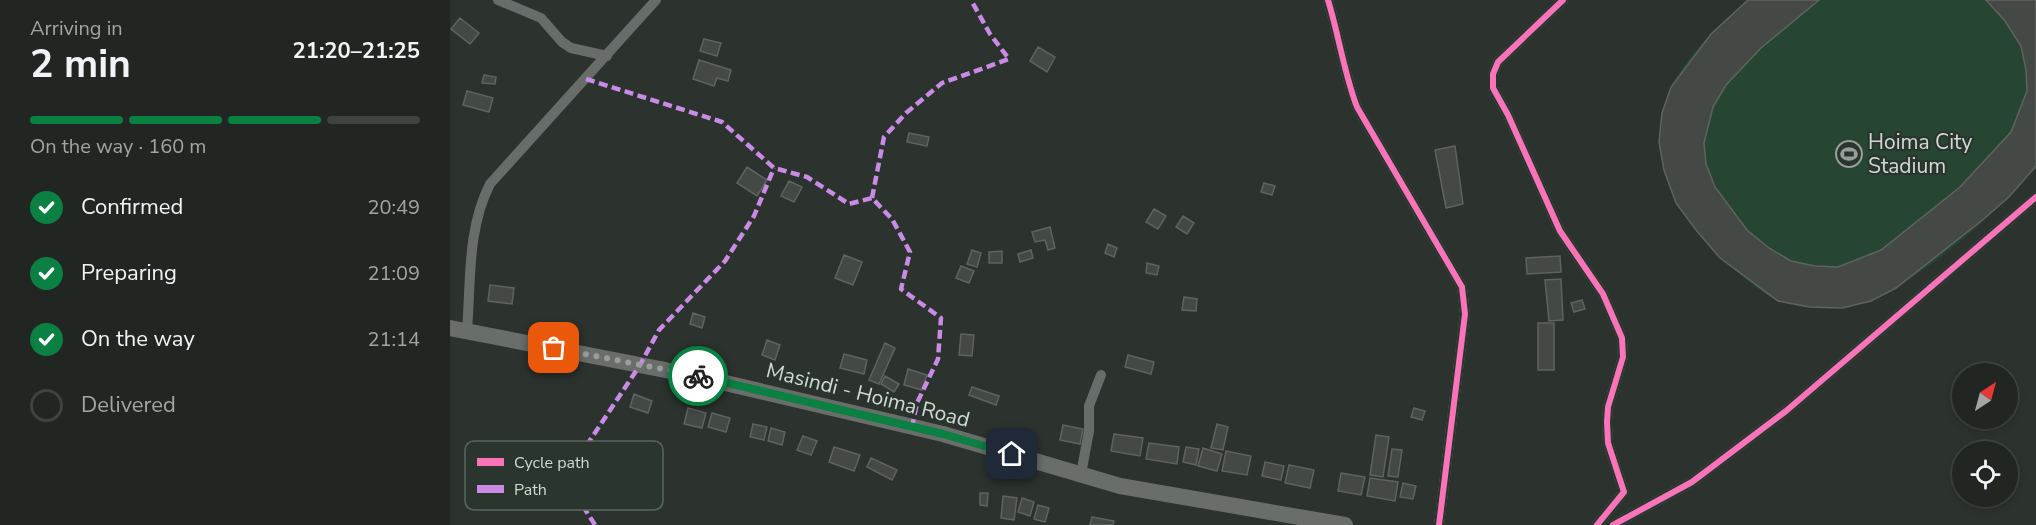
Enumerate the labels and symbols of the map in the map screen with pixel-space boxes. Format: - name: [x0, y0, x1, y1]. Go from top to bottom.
- place label: Hoima City Stadium: [1868, 128, 1973, 180]
- sports icon: Hoima City Stadium: [1834, 139, 1864, 169]
- pin: [528, 322, 579, 373]
- courier: [668, 346, 728, 406]
- street label: Masindi - Hoima Road: [763, 356, 973, 434]
- north arrow: [1952, 363, 2018, 429]
- pin: [986, 428, 1037, 479]
- legend: [465, 441, 663, 510]
- text: Cycle path: [514, 452, 590, 474]
- text: Path: [514, 479, 547, 501]

